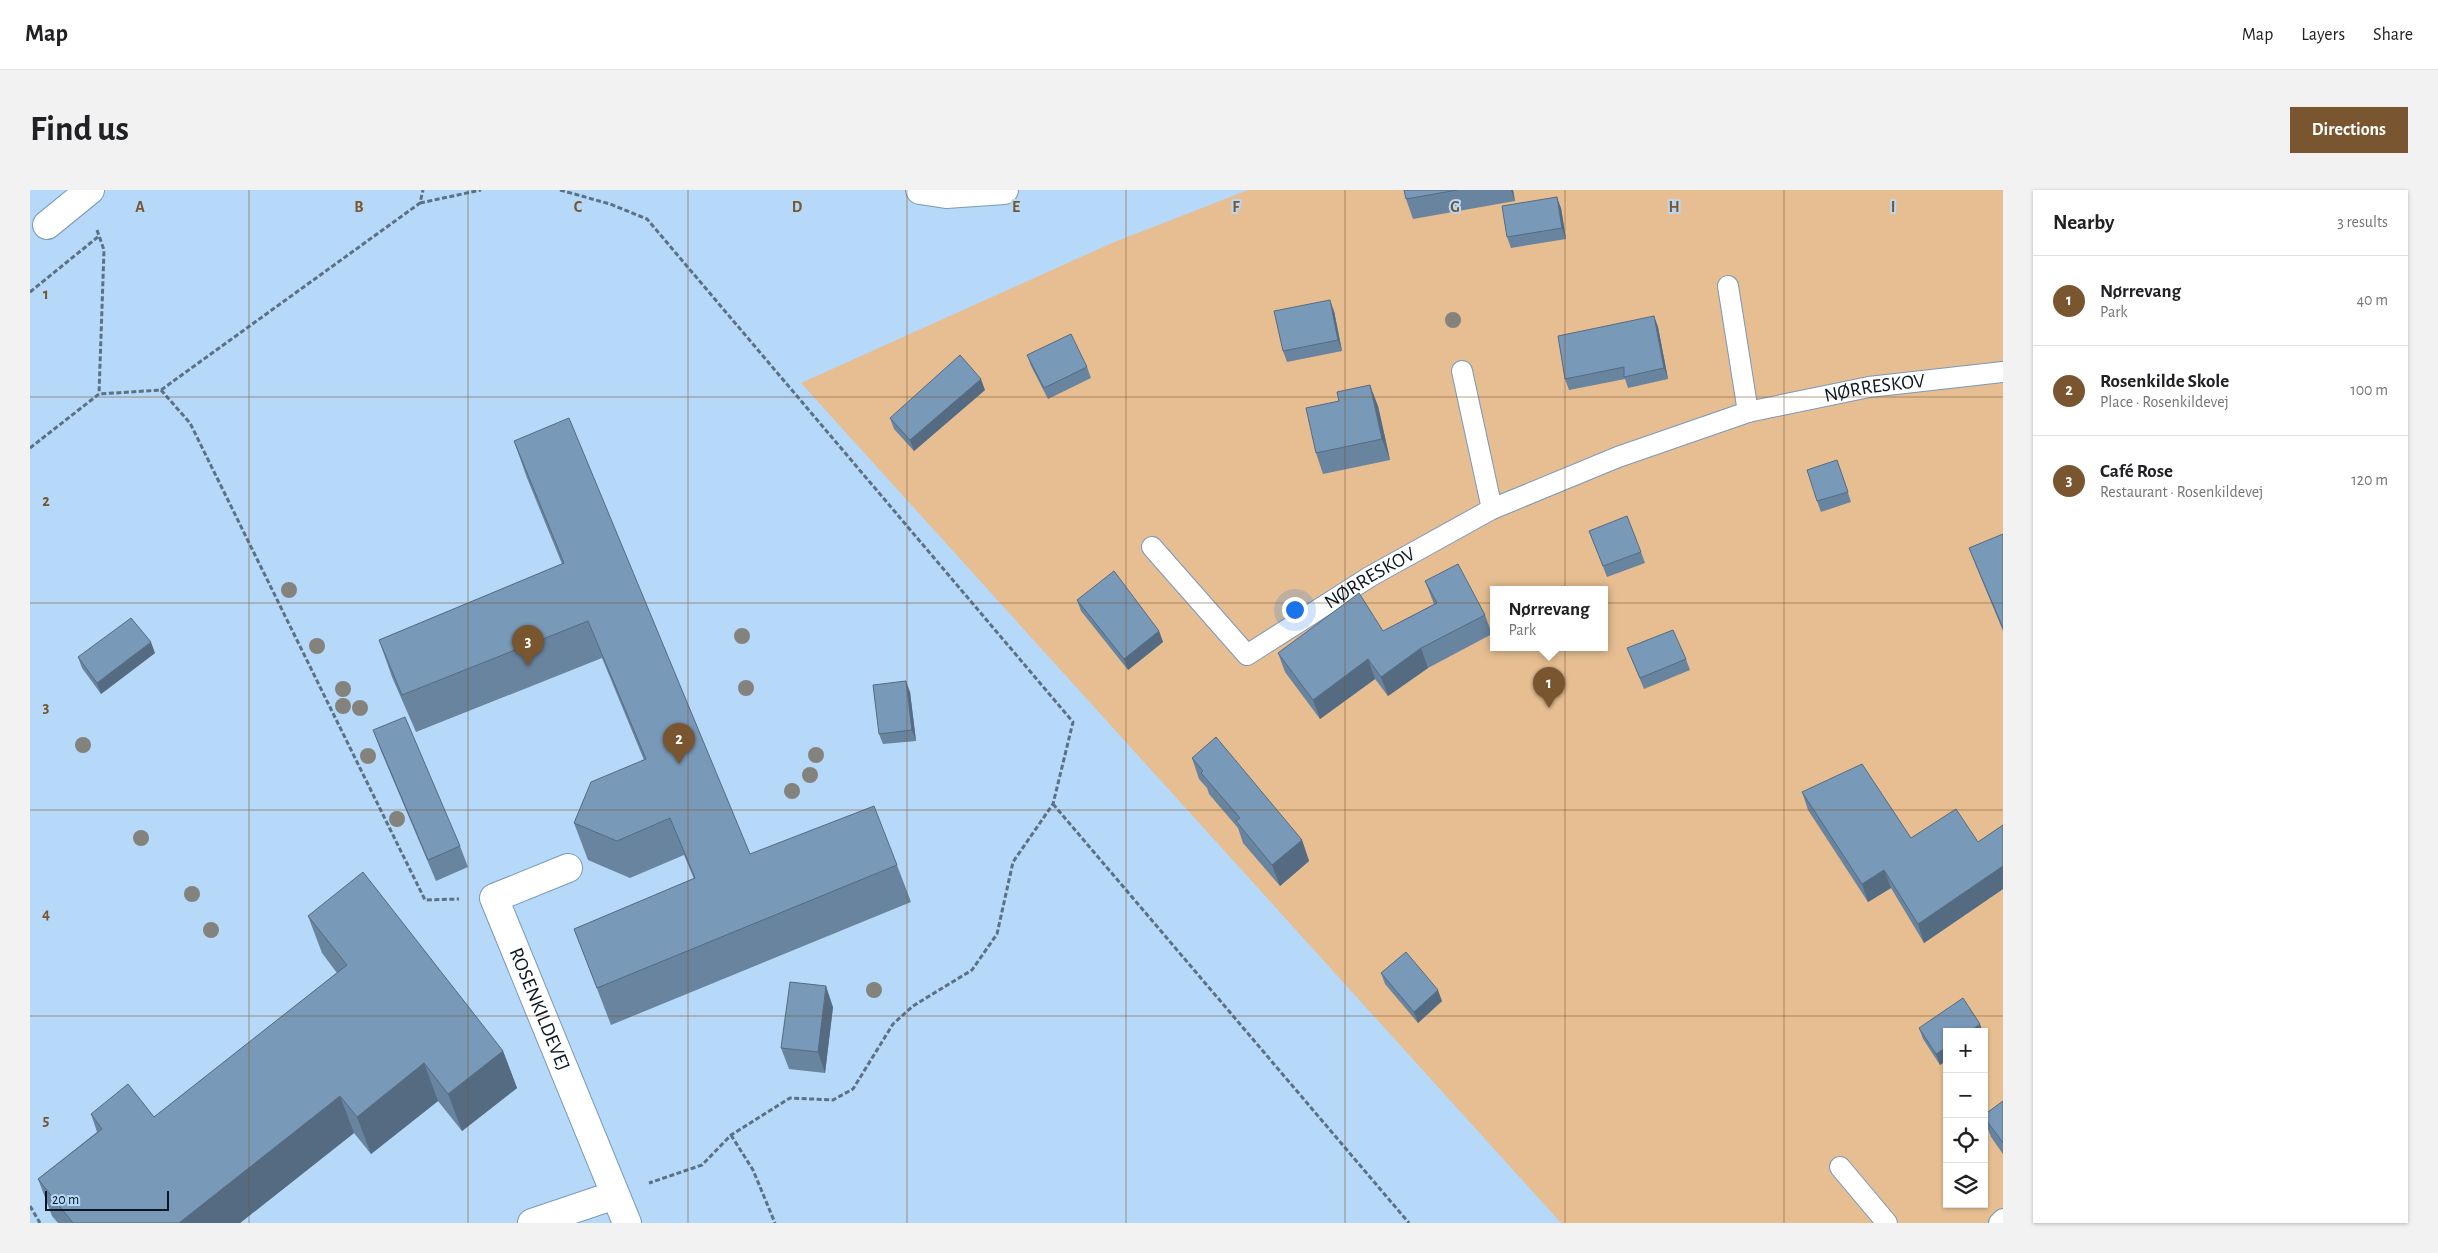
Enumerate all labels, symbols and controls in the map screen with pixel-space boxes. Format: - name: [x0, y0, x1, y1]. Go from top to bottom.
- text: Map: [25, 22, 68, 46]
- text: Map: [2242, 26, 2273, 44]
- text: Layers: [2301, 26, 2345, 44]
- text: Share: [2373, 26, 2413, 44]
- button: Directions: [2290, 107, 2408, 153]
- text: Find us: [30, 112, 129, 147]
- text: A: [135, 199, 145, 215]
- text: B: [354, 199, 364, 215]
- text: C: [574, 199, 583, 215]
- text: D: [792, 199, 803, 215]
- text: E: [1012, 199, 1020, 215]
- text: F: [1232, 199, 1240, 215]
- text: G: [1450, 199, 1460, 215]
- text: H: [1668, 199, 1680, 215]
- text: I: [1891, 199, 1895, 215]
- text: Nearby: [2053, 212, 2114, 233]
- text: 3 results: [2337, 214, 2388, 230]
- text: Nørrevang: [2100, 282, 2181, 301]
- text: 1: [43, 286, 49, 302]
- text: 1: [2066, 292, 2072, 308]
- text: 40 m: [2356, 292, 2388, 308]
- text: Park: [2100, 304, 2128, 320]
- street label: NØRRESKOV: [1823, 371, 1927, 406]
- text: Rosenkilde Skole: [2100, 372, 2229, 391]
- text: 2: [2065, 382, 2073, 398]
- text: 100 m: [2350, 382, 2388, 398]
- text: Place · Rosenkildevej: [2100, 394, 2229, 410]
- text: Café Rose: [2100, 462, 2173, 481]
- text: 3: [2066, 472, 2072, 488]
- text: 120 m: [2351, 472, 2388, 488]
- text: Restaurant · Rosenkildevej: [2100, 484, 2263, 500]
- text: 2: [42, 493, 50, 509]
- street label: NØRRESKOV: [1321, 543, 1419, 613]
- popup: [1490, 586, 1608, 651]
- your location: [1282, 597, 1308, 623]
- text: Nørrevang: [1508, 600, 1590, 619]
- text: Park: [1508, 622, 1536, 638]
- pin: 3: [512, 625, 544, 666]
- pin: 1: [1533, 667, 1565, 708]
- text: 3: [43, 699, 50, 715]
- pin: 2: [663, 723, 695, 764]
- text: 4: [42, 906, 50, 922]
- street label: ROSENKILDEVEJ: [505, 945, 574, 1073]
- map controls: [1943, 1028, 1988, 1208]
- button: +: [1943, 1028, 1988, 1073]
- button: −: [1943, 1073, 1988, 1118]
- text: 5: [43, 1112, 50, 1128]
- button: locate: [1943, 1118, 1988, 1163]
- button: layers: [1943, 1163, 1988, 1208]
- scale bar: [45, 1188, 169, 1211]
- text: 20 m: [52, 1193, 79, 1207]

